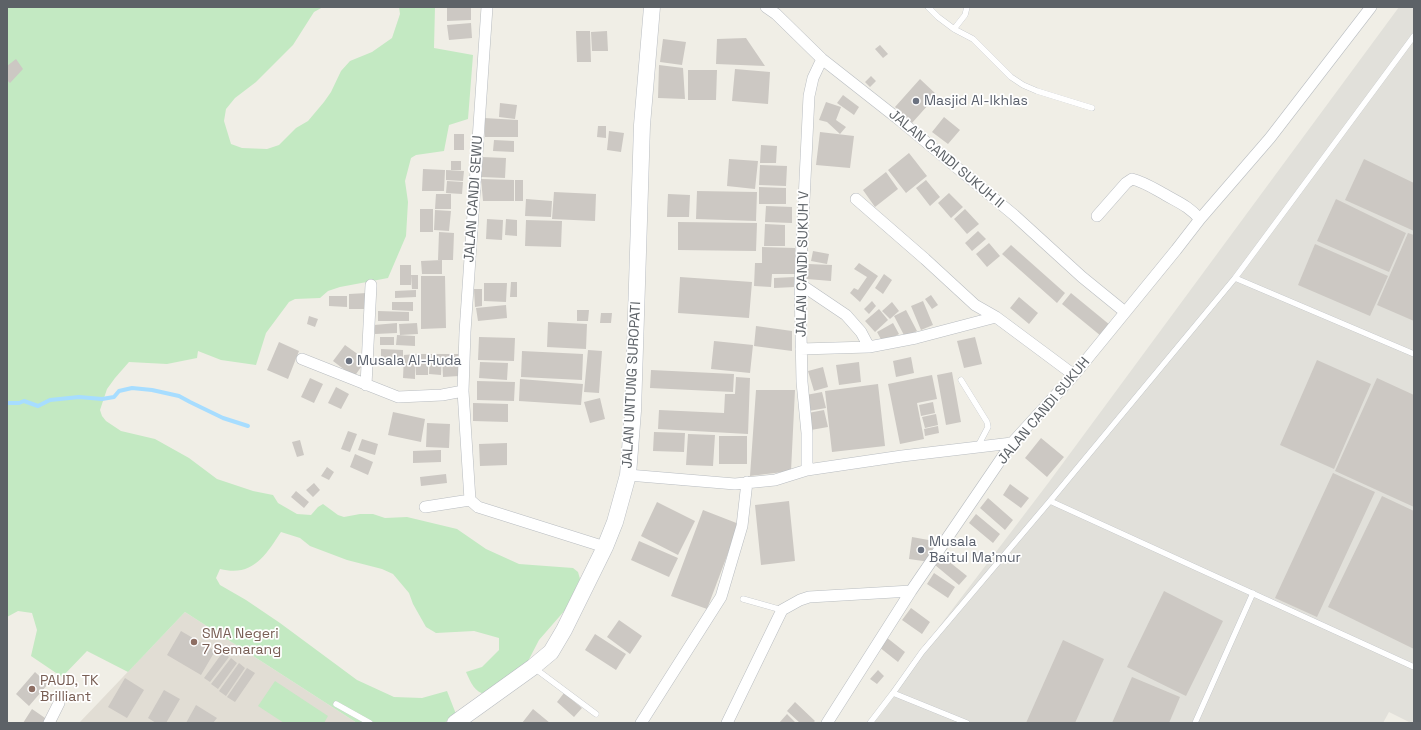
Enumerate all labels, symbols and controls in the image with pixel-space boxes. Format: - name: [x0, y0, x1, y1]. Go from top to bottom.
- place label: Masjid Al-Ikhlas: [924, 93, 1028, 109]
- marker: Masjid Al-Ikhlas: [911, 96, 921, 106]
- street label: JALAN CANDI SUKUH II: [885, 106, 1007, 212]
- street label: JALAN CANDI SEWU: [461, 135, 487, 263]
- street label: JALAN CANDI SUKUH V: [793, 191, 813, 337]
- street label: JALAN UNTUNG SUROPATI: [619, 301, 645, 469]
- place label: Musala Al-Huda: [357, 353, 462, 369]
- street label: JALAN CANDI SUKUH: [994, 354, 1094, 468]
- marker: Musala Al-Huda: [344, 356, 354, 366]
- place label: Musala Baitul Ma'mur: [929, 534, 1021, 566]
- marker: Musala Baitul Ma'mur: [916, 545, 926, 555]
- place label: SMA Negeri 7 Semarang: [202, 626, 281, 658]
- marker: SMA Negeri 7 Semarang: [189, 637, 199, 647]
- place label: PAUD, TK Brilliant: [40, 673, 98, 706]
- marker: PAUD, TK Brilliant: [27, 684, 37, 694]

